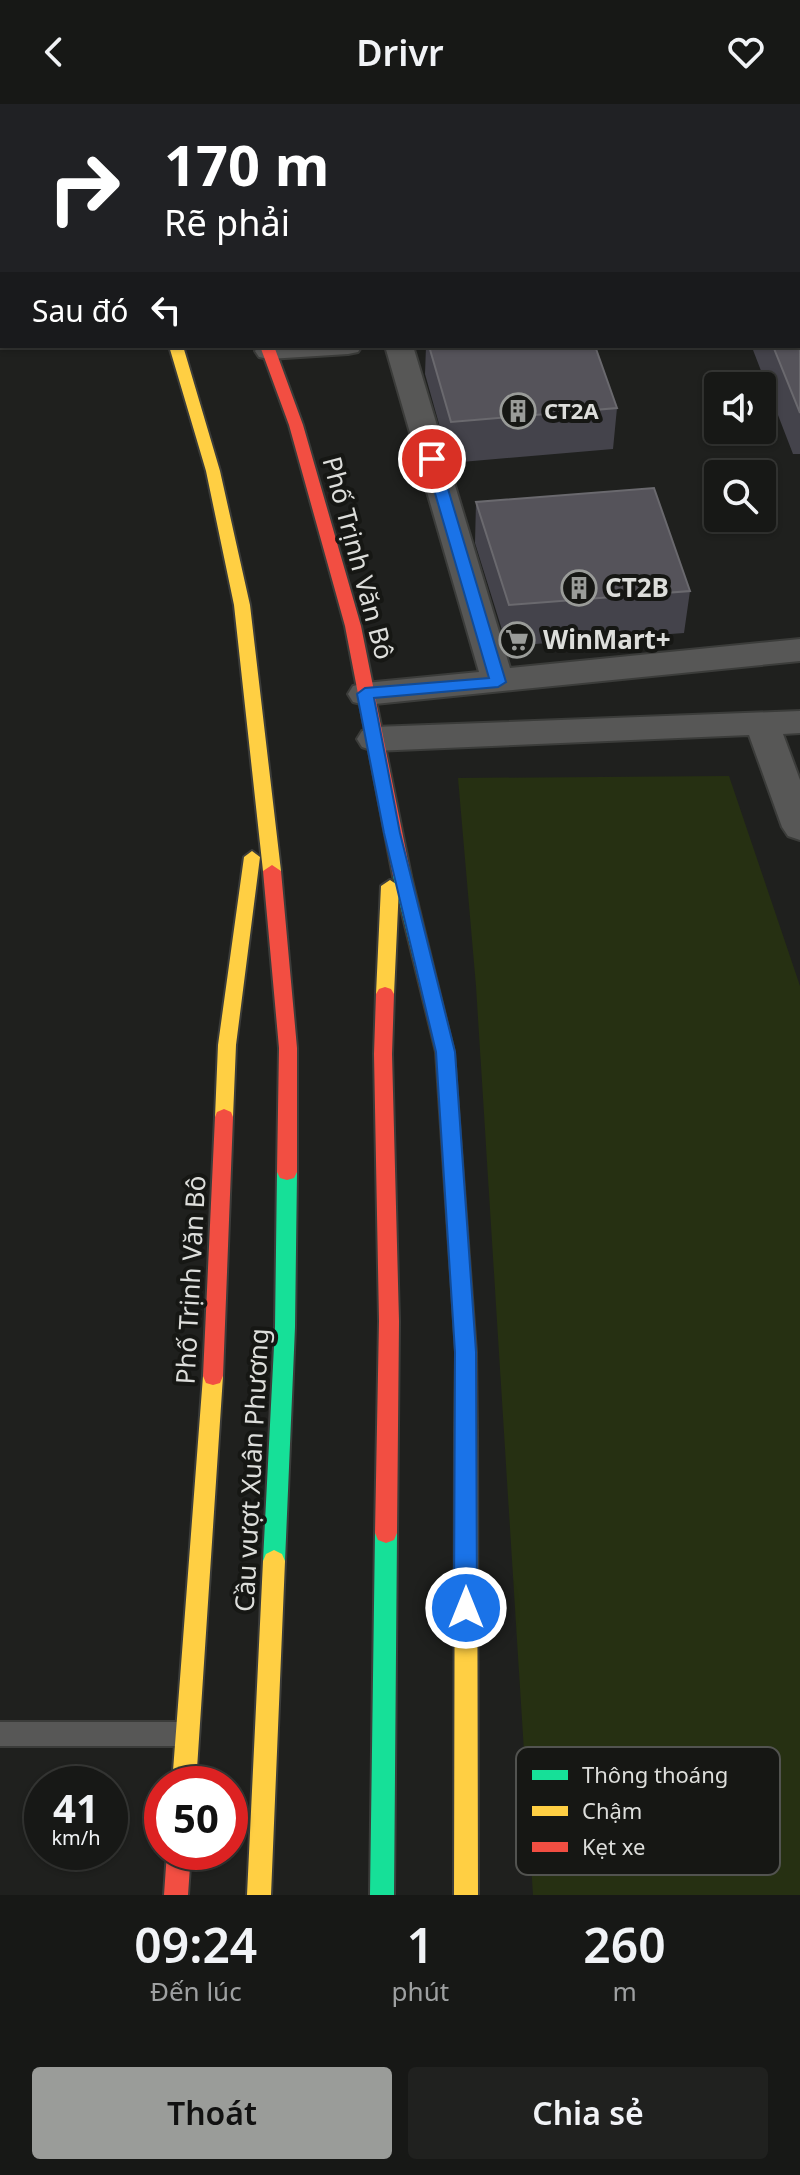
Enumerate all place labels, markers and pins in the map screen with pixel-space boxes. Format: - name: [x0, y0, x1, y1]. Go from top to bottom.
- building icon: CT2A: [499, 392, 537, 430]
- place label: CT2A: [544, 395, 599, 425]
- pin: [398, 425, 466, 493]
- building icon: CT2B: [560, 569, 598, 607]
- place label: CT2B: [605, 569, 669, 605]
- supermarket icon: WinMart+: [498, 621, 536, 659]
- place label: WinMart+: [543, 621, 671, 657]

